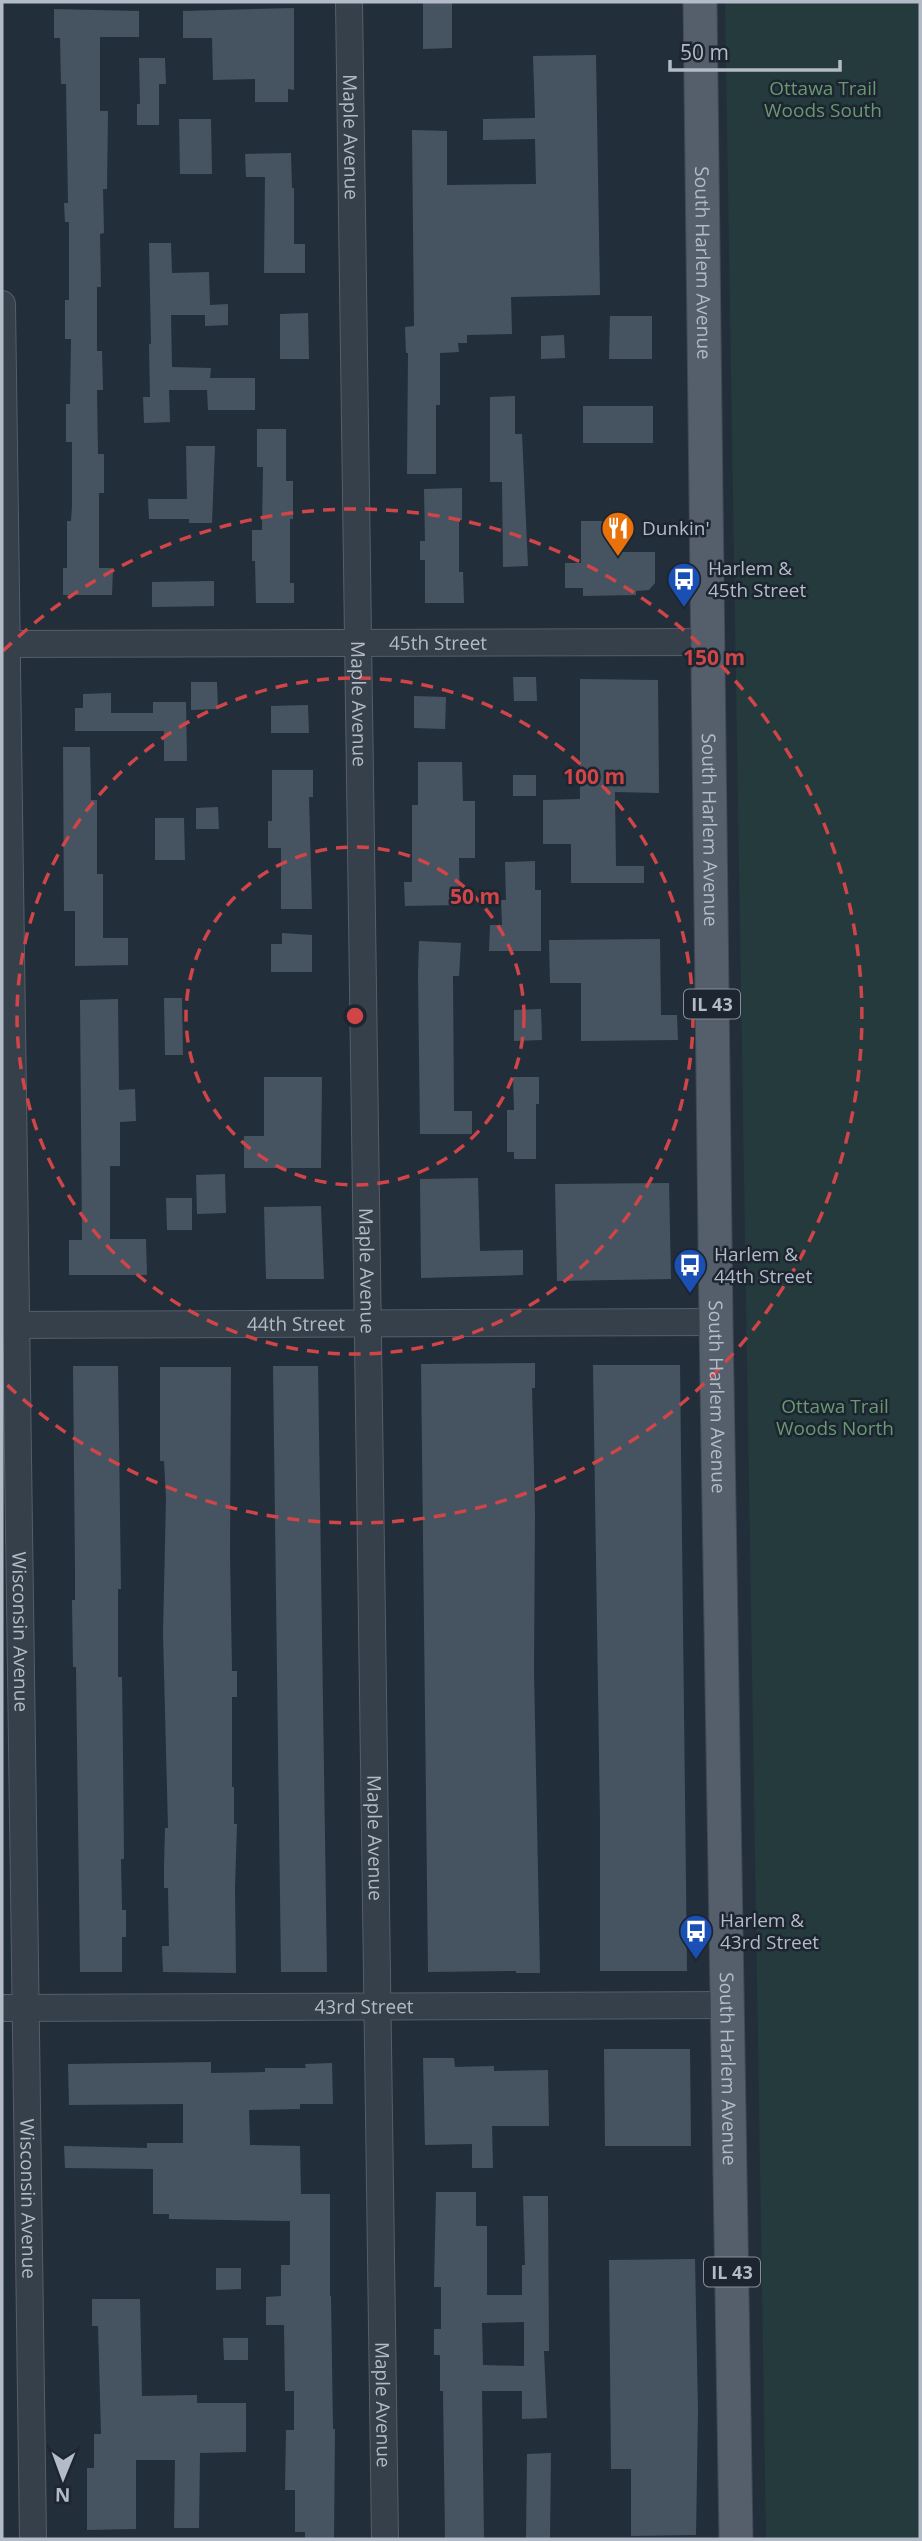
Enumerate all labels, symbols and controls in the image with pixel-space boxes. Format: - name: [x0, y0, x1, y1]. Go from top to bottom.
- scale bar: [670, 28, 840, 72]
- text: 50 m: [680, 38, 729, 66]
- street label: Maple Avenue: [337, 74, 365, 200]
- park label: Ottawa Trail Woods South: [764, 75, 882, 123]
- street label: South Harlem Avenue: [689, 166, 717, 360]
- restaurant icon: Dunkin': [599, 509, 637, 558]
- place label: Dunkin': [642, 515, 710, 541]
- place label: Harlem & 45th Street: [708, 555, 806, 603]
- bus stop icon: Harlem & 45th Street: [665, 560, 703, 609]
- street label: 45th Street: [389, 630, 487, 656]
- street label: Maple Avenue: [345, 641, 373, 767]
- text: 150 m: [683, 643, 745, 671]
- street label: South Harlem Avenue: [696, 733, 724, 927]
- text: 100 m: [563, 762, 625, 790]
- text: 50 m: [450, 882, 500, 910]
- road number: IL 43: [684, 989, 740, 1018]
- centre of rings: [343, 1004, 367, 1028]
- street label: Maple Avenue: [353, 1208, 381, 1334]
- place label: Harlem & 44th Street: [714, 1241, 812, 1289]
- bus stop icon: Harlem & 44th Street: [671, 1246, 709, 1295]
- street label: South Harlem Avenue: [703, 1300, 732, 1494]
- street label: 44th Street: [247, 1311, 345, 1337]
- park label: Ottawa Trail Woods North: [776, 1393, 894, 1441]
- street label: Wisconsin Avenue: [6, 1552, 35, 1712]
- street label: Maple Avenue: [361, 1775, 389, 1901]
- place label: Harlem & 43rd Street: [720, 1907, 819, 1955]
- bus stop icon: Harlem & 43rd Street: [677, 1912, 715, 1961]
- street label: South Harlem Avenue: [714, 1972, 743, 2166]
- street label: 43rd Street: [314, 1993, 414, 2020]
- street label: Wisconsin Avenue: [14, 2119, 42, 2279]
- road number: IL 43: [704, 2258, 760, 2286]
- street label: Maple Avenue: [369, 2342, 397, 2468]
- north arrow: [28, 2443, 98, 2513]
- text: N: [55, 2482, 71, 2508]

